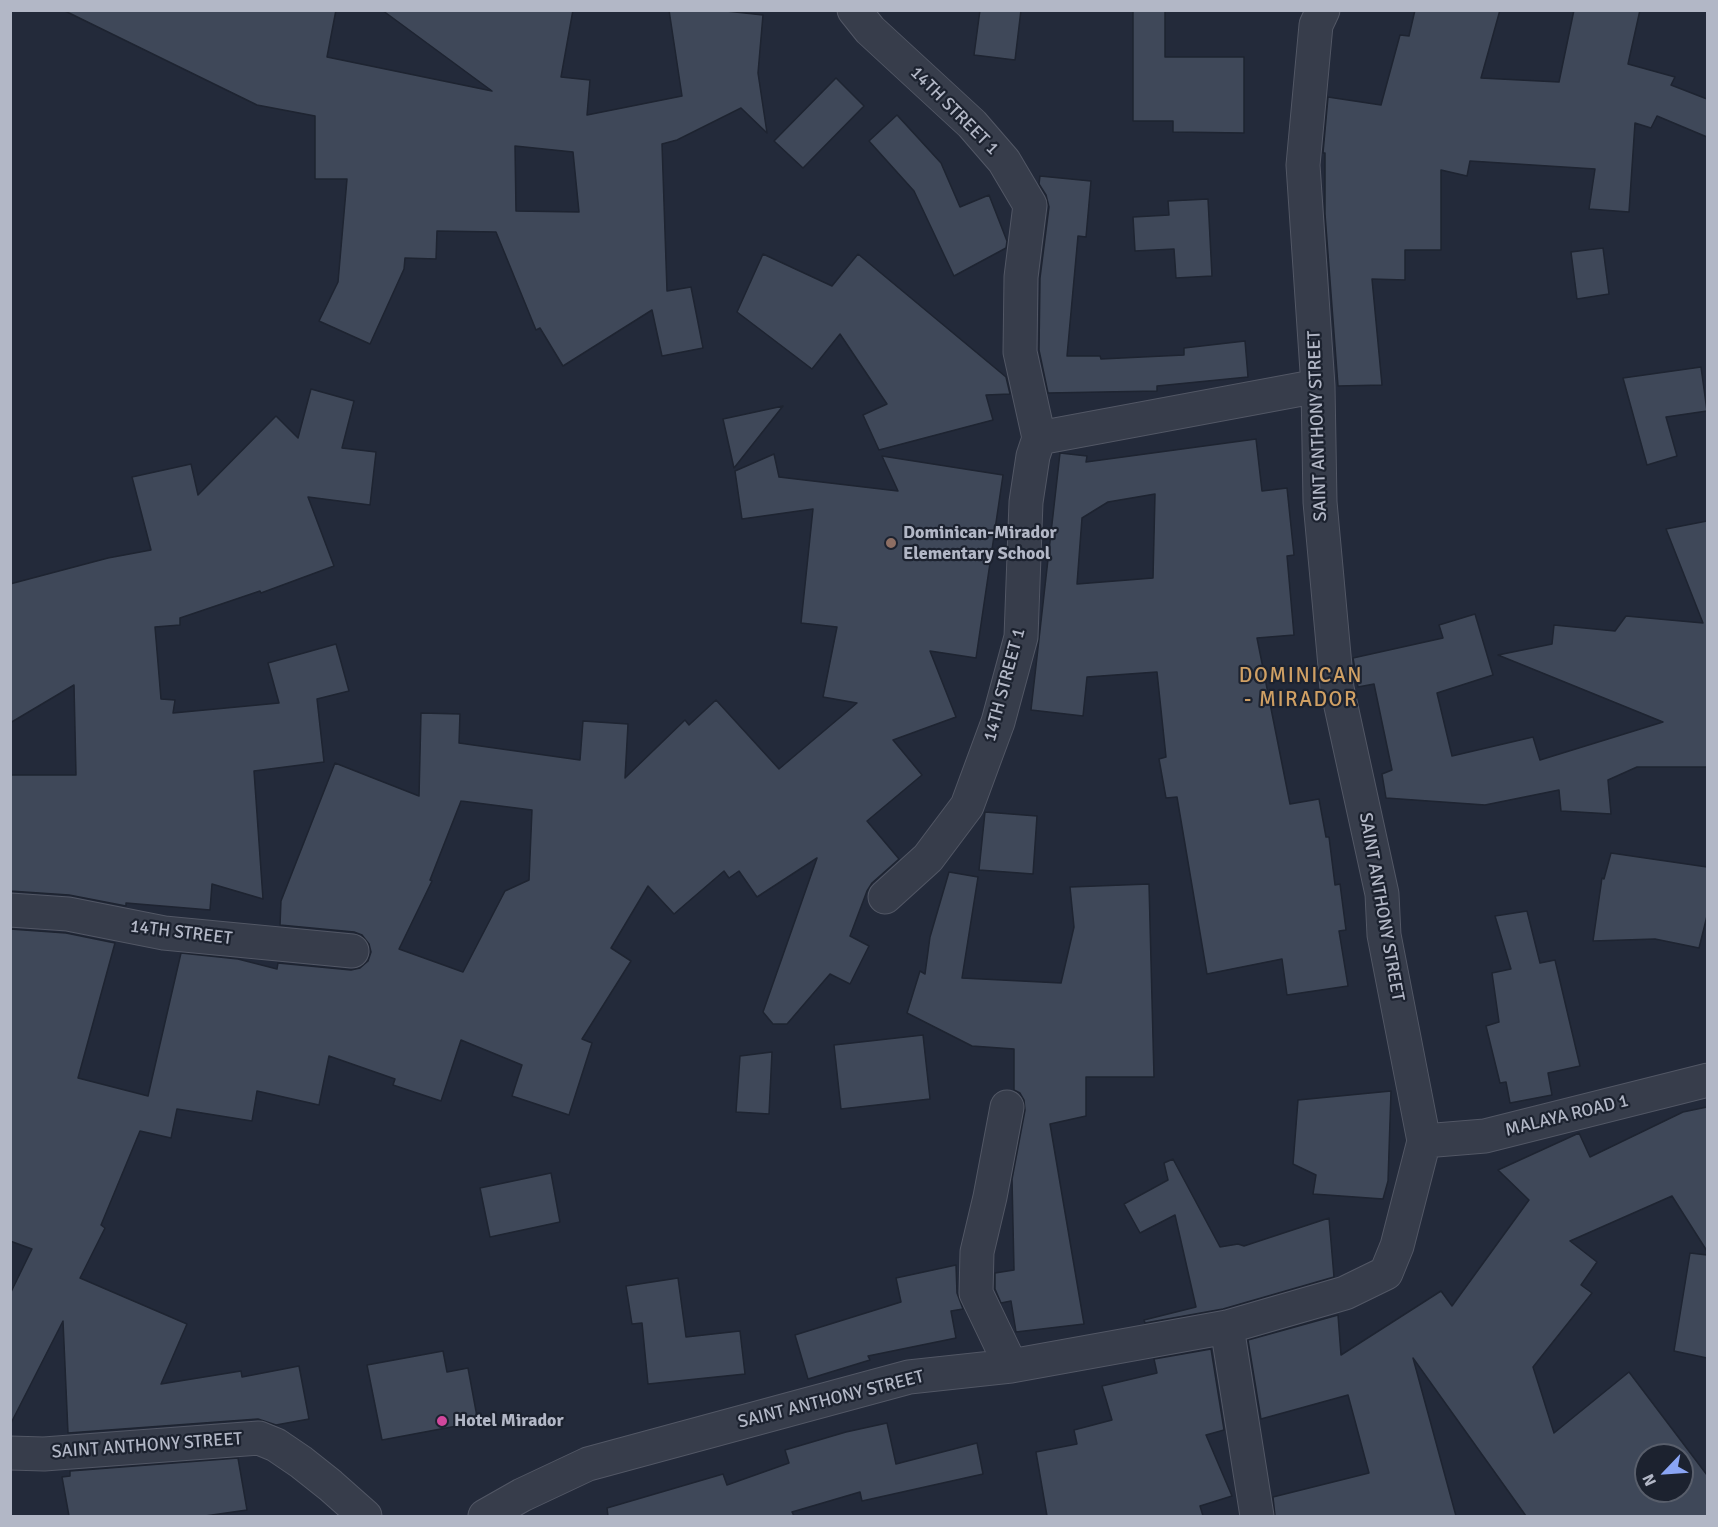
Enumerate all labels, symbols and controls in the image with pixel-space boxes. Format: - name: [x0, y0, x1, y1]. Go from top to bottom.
- street label: 14TH STREET 1: [905, 62, 1003, 160]
- street label: SAINT ANTHONY STREET: [1304, 330, 1332, 522]
- place label: Dominican-Mirador Elementary School: [903, 522, 1057, 564]
- marker: Dominican-Mirador Elementary School: [884, 536, 898, 550]
- street label: 14TH STREET 1: [979, 626, 1031, 744]
- district label: DOMINICAN - MIRADOR: [1239, 663, 1363, 713]
- street label: SAINT ANTHONY STREET: [1354, 811, 1408, 1003]
- street label: 14TH STREET: [129, 916, 233, 950]
- street label: MALAYA ROAD 1: [1503, 1090, 1631, 1142]
- street label: SAINT ANTHONY STREET: [736, 1366, 926, 1434]
- place label: Hotel Mirador: [454, 1410, 564, 1432]
- marker: Hotel Mirador: [435, 1414, 449, 1428]
- street label: SAINT ANTHONY STREET: [51, 1429, 243, 1463]
- north arrow: [1634, 1443, 1694, 1503]
- text: N: [1638, 1470, 1661, 1489]

